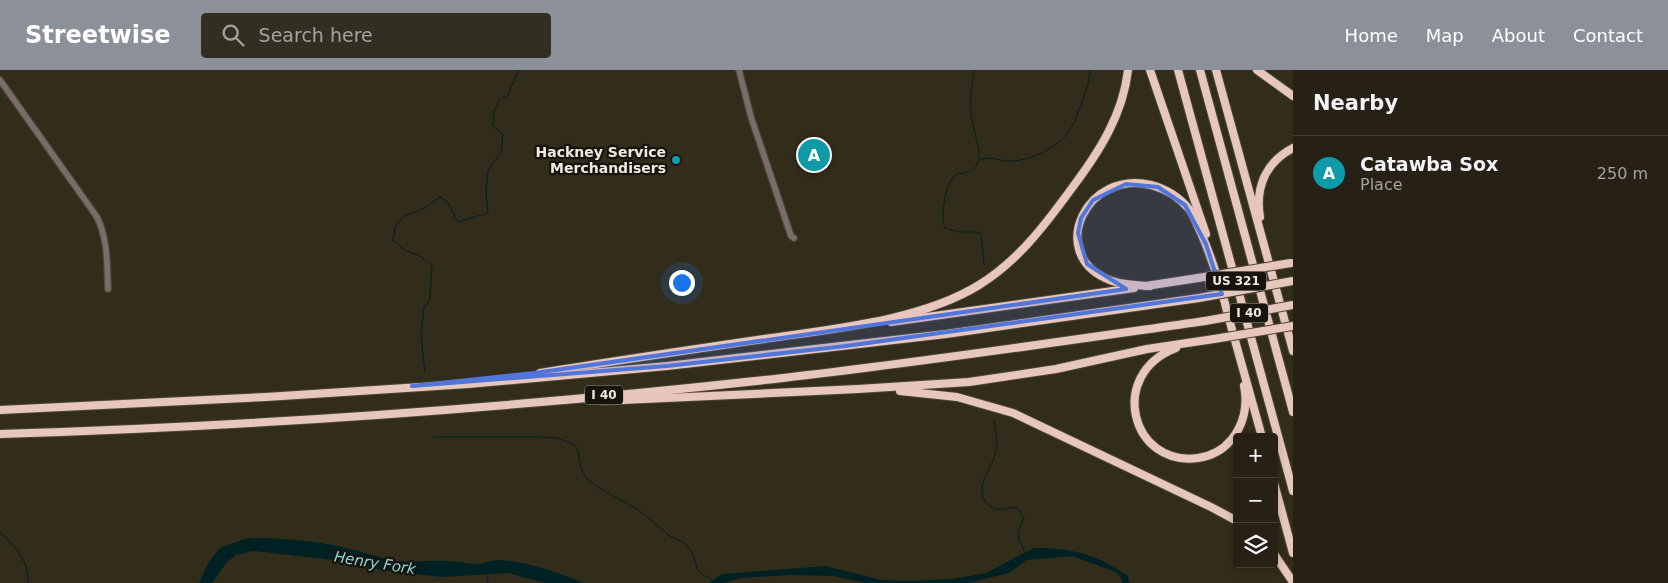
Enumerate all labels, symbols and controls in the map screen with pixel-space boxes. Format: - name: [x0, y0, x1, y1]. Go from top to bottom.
- search box: [201, 13, 551, 58]
- text: Streetwise: [25, 21, 171, 49]
- icon: search: [219, 21, 247, 49]
- text: Search here: [259, 24, 373, 46]
- text: Home: [1345, 25, 1398, 46]
- text: Map: [1426, 25, 1464, 46]
- text: About: [1492, 25, 1545, 46]
- text: Contact: [1573, 25, 1643, 46]
- text: Nearby: [1313, 91, 1398, 115]
- pin: A: [798, 136, 830, 174]
- place label: Hackney Service Merchandisers: [536, 144, 666, 176]
- text: Catawba Sox: [1360, 153, 1498, 175]
- marker: Hackney Service Merchandisers: [670, 154, 682, 166]
- text: A: [1323, 164, 1335, 183]
- text: 250 m: [1597, 164, 1648, 183]
- text: Place: [1360, 175, 1403, 194]
- your location: [669, 270, 695, 296]
- road number: US 321: [1206, 272, 1266, 290]
- road number: I 40: [1230, 304, 1268, 322]
- road number: I 40: [585, 386, 623, 404]
- map controls: [1233, 433, 1278, 568]
- button: +: [1233, 433, 1278, 478]
- button: −: [1233, 478, 1278, 523]
- button: layers: [1233, 523, 1278, 568]
- water label: Henry Fork: [333, 548, 418, 579]

